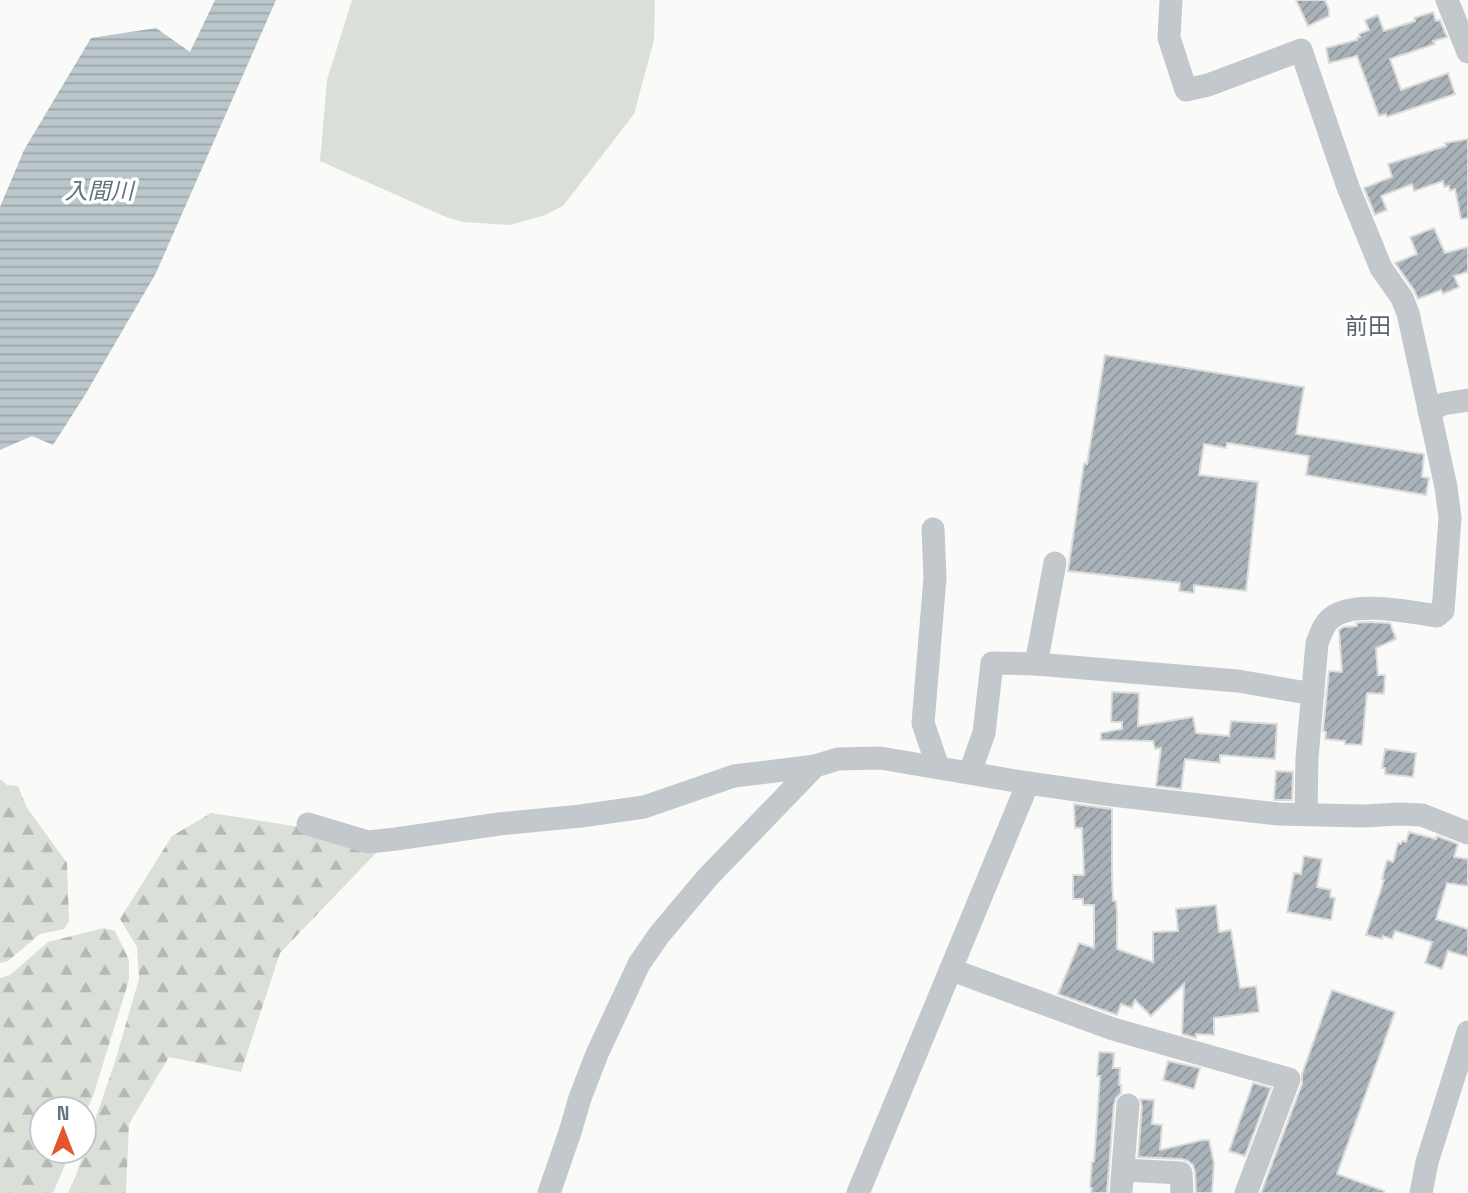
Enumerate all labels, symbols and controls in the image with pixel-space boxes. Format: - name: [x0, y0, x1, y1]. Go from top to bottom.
- water label: 入間川: [65, 176, 137, 206]
- district label: 前田: [1345, 311, 1391, 341]
- north arrow: [28, 1095, 98, 1165]
- text: N: [57, 1101, 69, 1126]

